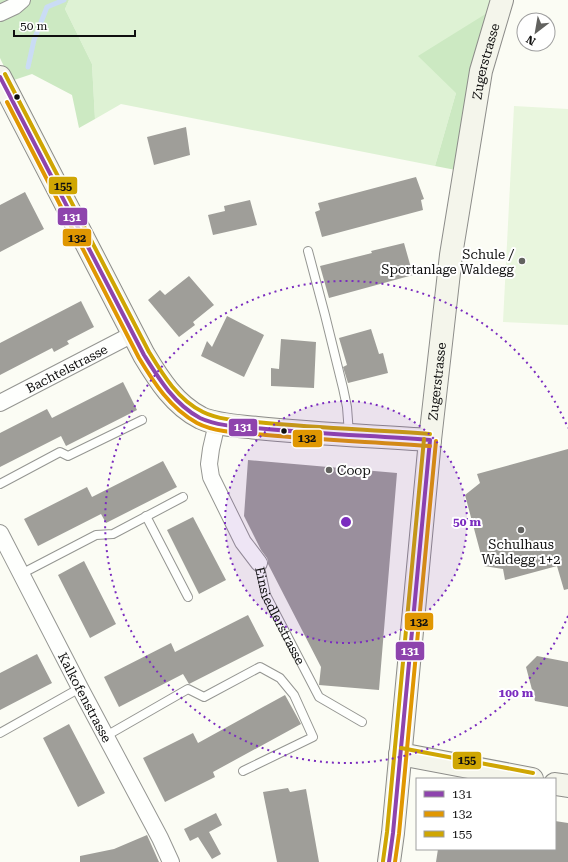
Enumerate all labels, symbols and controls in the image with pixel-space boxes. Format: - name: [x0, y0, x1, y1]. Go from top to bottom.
- scale bar: [14, 12, 135, 38]
- north arrow: [516, 12, 556, 52]
- text: 50 m: [20, 19, 47, 33]
- street label: Zugerstrasse: [469, 21, 503, 101]
- text: N: [524, 32, 538, 48]
- unlabelled marker: [12, 92, 22, 102]
- line badge: 155: [48, 176, 78, 195]
- text: 155: [54, 180, 72, 193]
- line badge: 131: [57, 207, 88, 226]
- text: 131: [63, 211, 81, 224]
- line badge: 132: [62, 228, 92, 247]
- text: 132: [68, 232, 86, 245]
- place label: Schule / Sportanlage Waldegg: [381, 247, 515, 277]
- marker: Schule / Sportanlage Waldegg: [517, 256, 527, 266]
- street label: Bachtelstrasse: [24, 342, 110, 396]
- street label: Zugerstrasse: [425, 342, 449, 421]
- line badge: 131: [228, 418, 258, 437]
- text: 131: [234, 421, 252, 434]
- unlabelled marker: [279, 426, 289, 436]
- line badge: 132: [292, 429, 323, 448]
- text: 132: [298, 432, 316, 445]
- place label: Coop: [337, 463, 371, 478]
- marker: Coop: [324, 465, 334, 475]
- centre of rings: [339, 515, 353, 529]
- text: 50 m: [453, 515, 481, 529]
- marker: Schulhaus Waldegg 1+2: [516, 525, 526, 535]
- place label: Schulhaus Waldegg 1+2: [481, 537, 561, 567]
- street label: Einsiedlerstrasse: [252, 565, 308, 667]
- line badge: 132: [404, 612, 434, 631]
- text: 132: [410, 616, 428, 629]
- line badge: 131: [395, 641, 425, 661]
- text: 131: [401, 645, 419, 658]
- street label: Kalkofenstrasse: [55, 650, 115, 745]
- text: 100 m: [499, 686, 534, 700]
- line badge: 155: [452, 751, 482, 770]
- text: 155: [458, 754, 476, 767]
- legend: [416, 778, 556, 850]
- text: 131: [452, 787, 472, 801]
- text: 132: [452, 807, 472, 821]
- text: 155: [452, 827, 472, 841]

